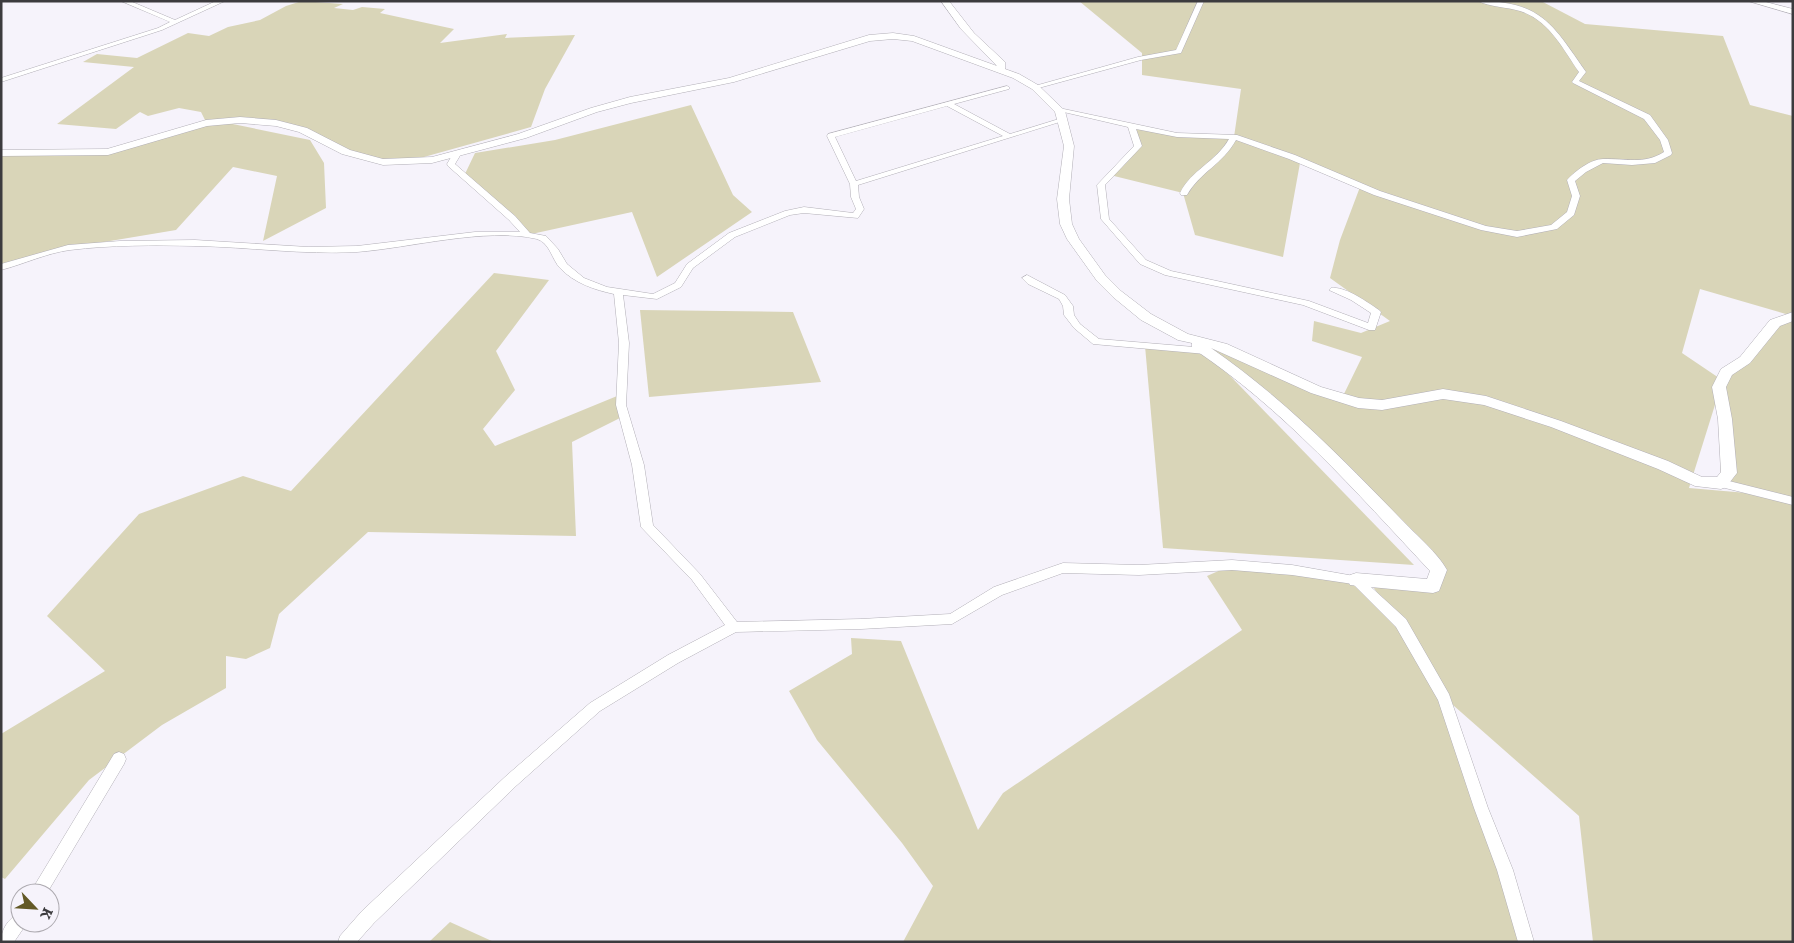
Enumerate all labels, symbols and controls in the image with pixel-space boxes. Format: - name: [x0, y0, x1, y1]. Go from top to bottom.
- north arrow: [10, 883, 60, 933]
- text: K: [36, 905, 59, 923]

